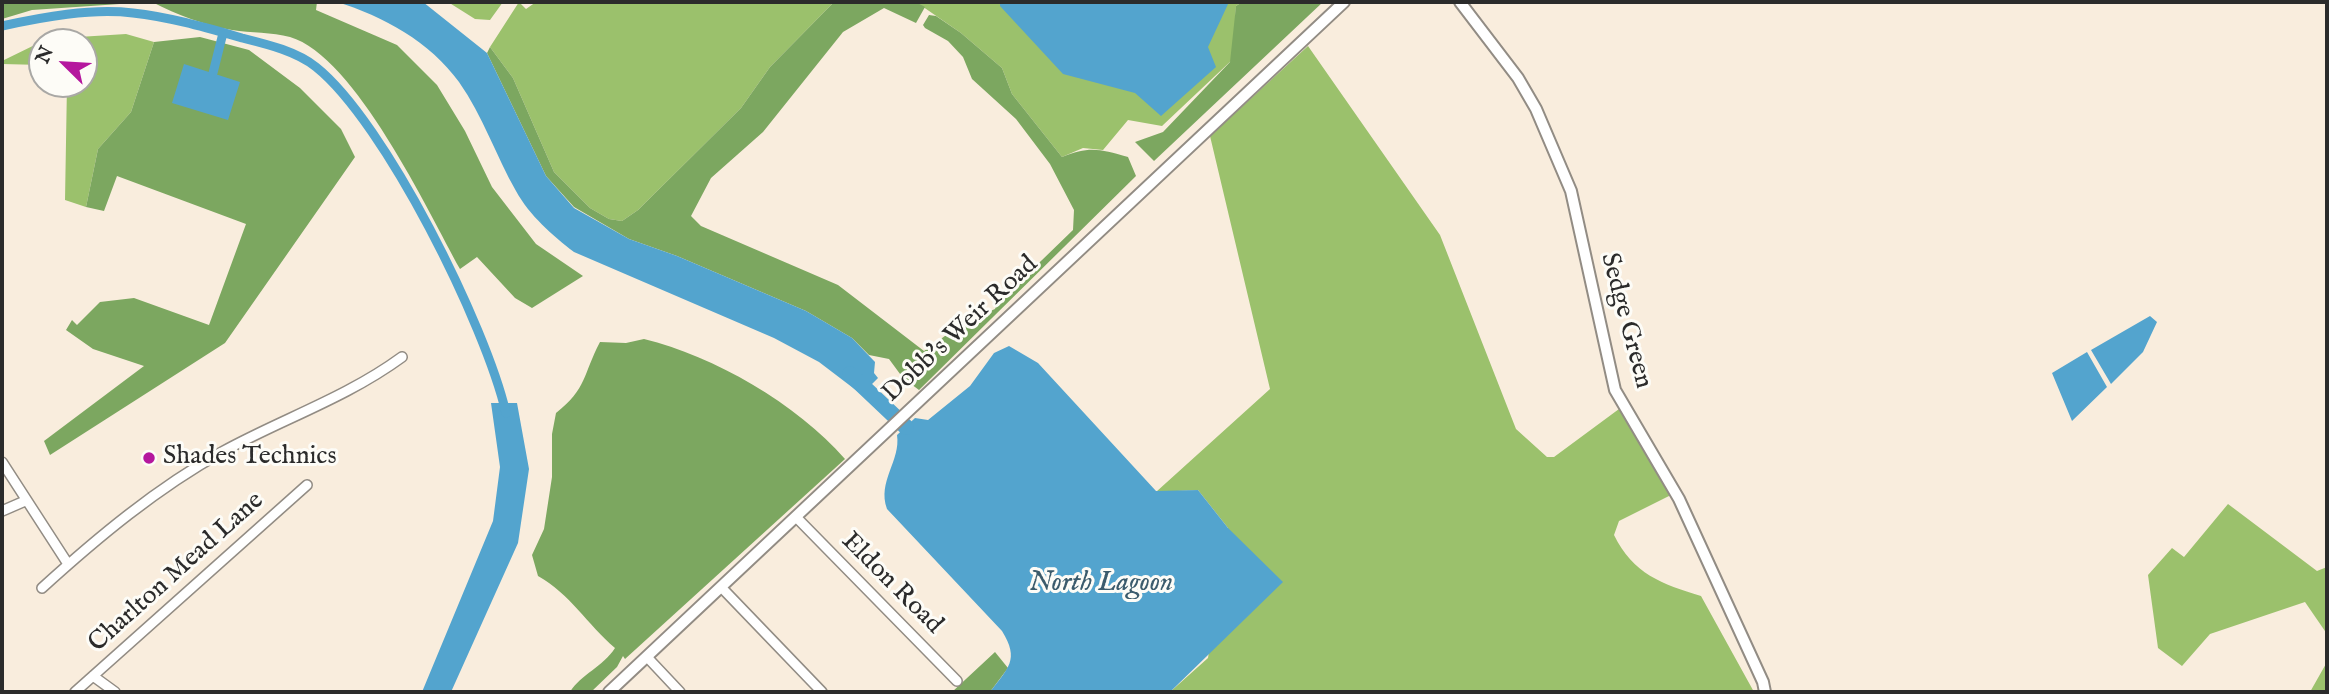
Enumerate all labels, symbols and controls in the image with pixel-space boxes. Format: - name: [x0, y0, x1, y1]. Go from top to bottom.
- north arrow: [28, 28, 98, 98]
- text: N: [31, 43, 60, 68]
- street label: Dobb's Weir Road: [877, 250, 1045, 410]
- street label: Sedge Green: [1592, 250, 1658, 392]
- place label: Shades Technics: [163, 442, 337, 474]
- marker: Shades Technics: [141, 450, 157, 466]
- street label: Charlton Mead Lane: [83, 486, 271, 660]
- street label: Eldon Road: [834, 527, 948, 641]
- water label: North Lagoon: [1029, 567, 1173, 601]

